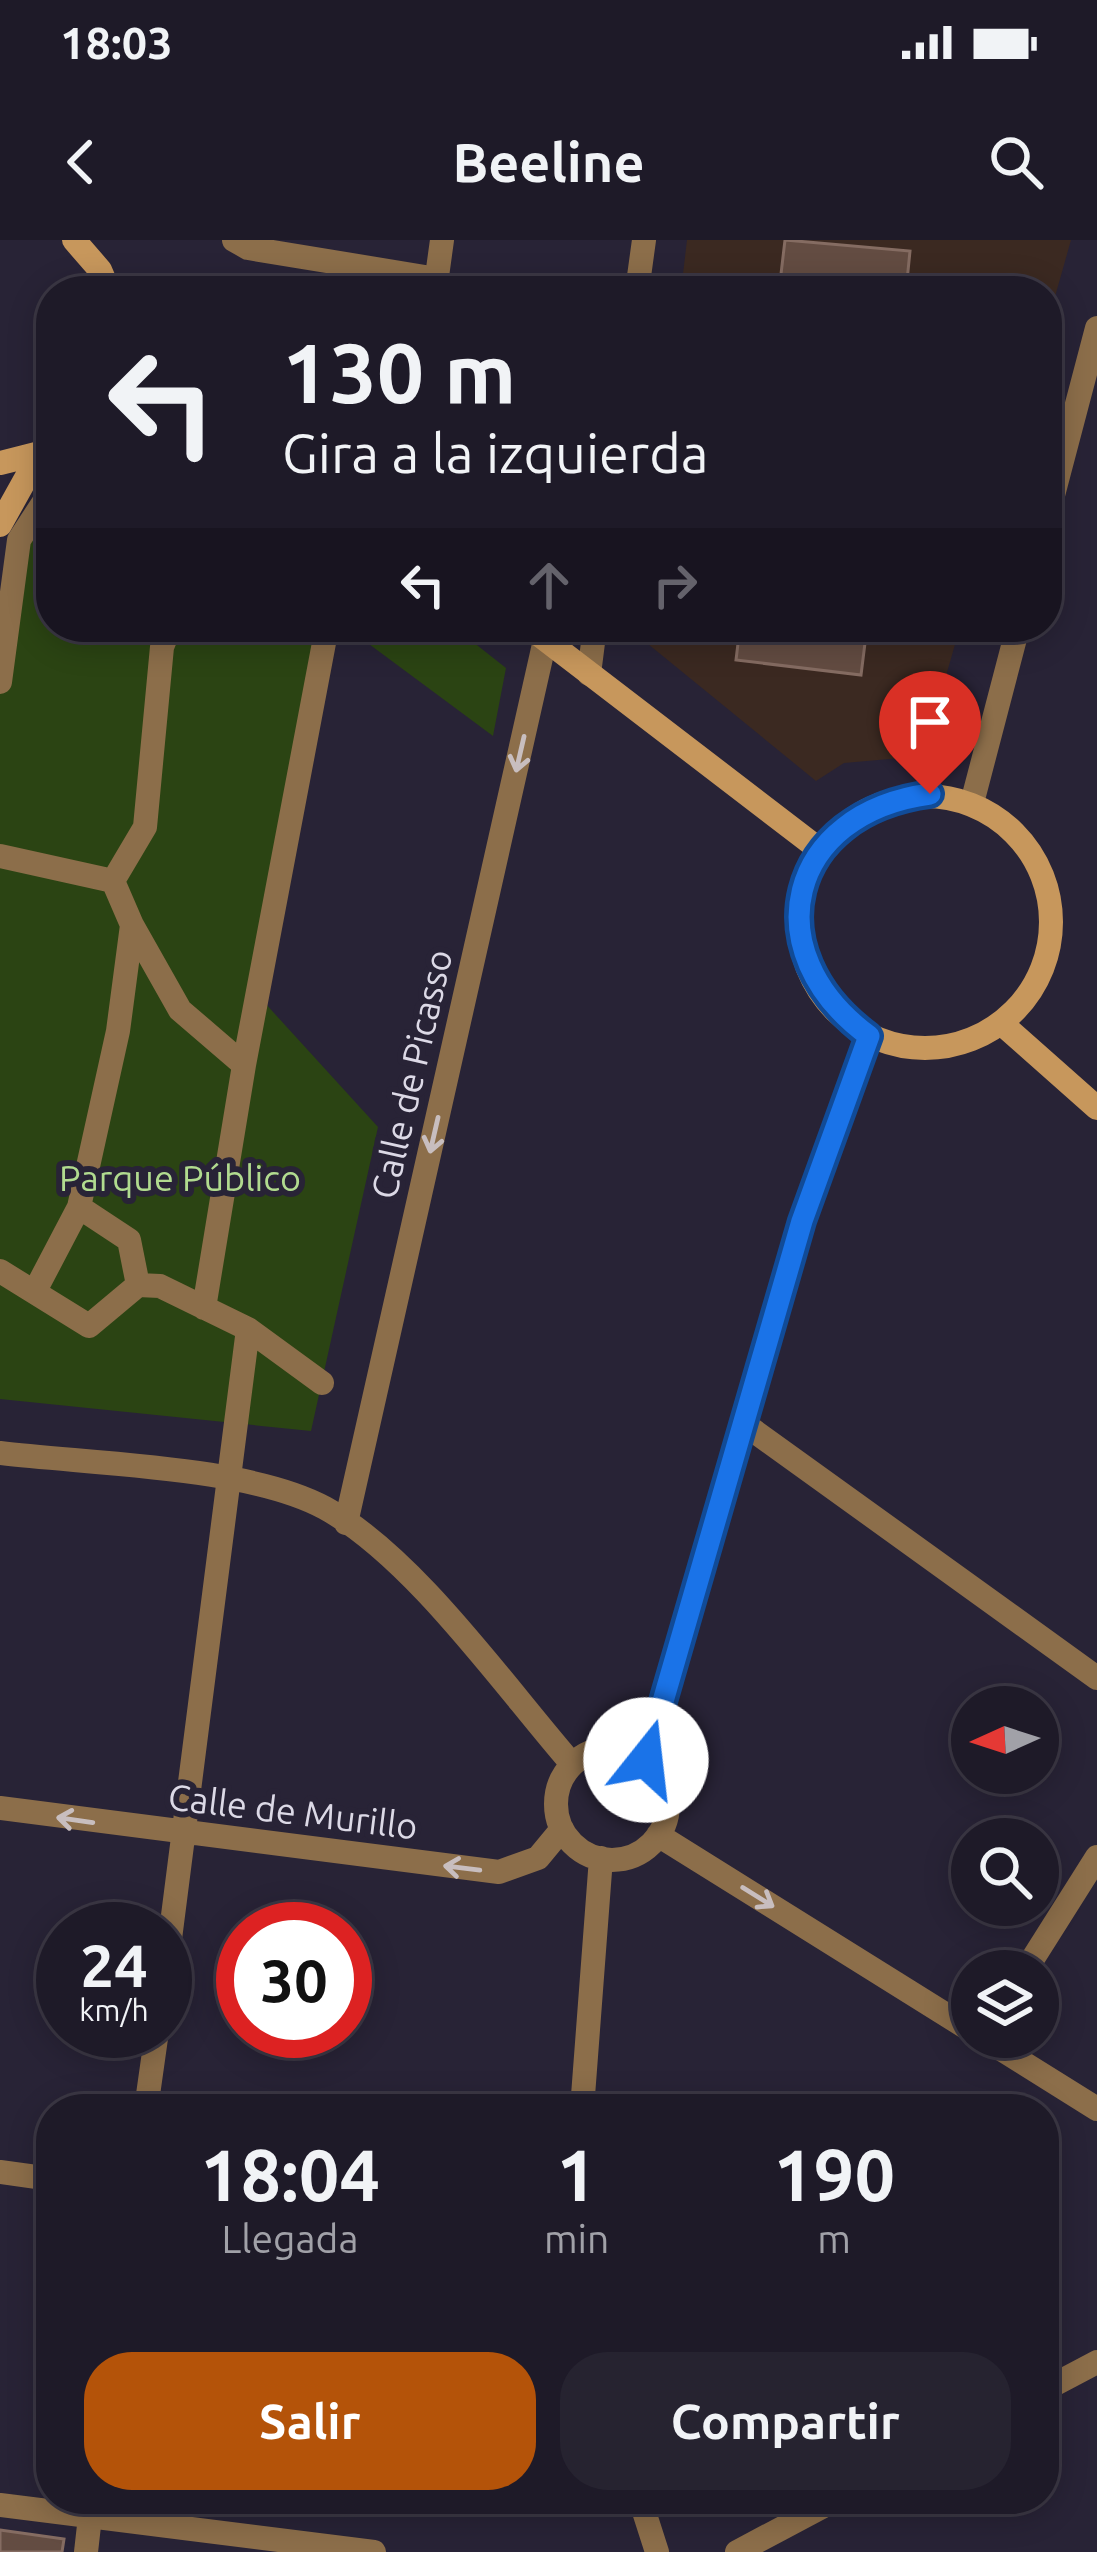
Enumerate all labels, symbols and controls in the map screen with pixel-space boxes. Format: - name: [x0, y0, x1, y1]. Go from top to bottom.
- text: 18:03: [60, 17, 173, 68]
- icon: back: [48, 129, 114, 195]
- icon: search: [983, 129, 1049, 195]
- text: Beeline: [452, 132, 645, 192]
- icon: left: [84, 324, 240, 480]
- text: 130 m: [282, 325, 516, 419]
- text: Gira a la izquierda: [282, 423, 709, 483]
- icon: left: [390, 552, 456, 618]
- icon: ahead: [516, 552, 582, 618]
- icon: right: [642, 552, 708, 618]
- pin: [879, 671, 981, 794]
- icon: arrive: [897, 689, 963, 755]
- one-way arrow: [507, 735, 530, 773]
- street label: Calle de Picasso: [362, 945, 460, 1203]
- one-way arrow: [421, 1115, 444, 1153]
- park label: Parque Público: [59, 1157, 301, 1198]
- north arrow: [951, 1686, 1059, 1794]
- map controls: [951, 1686, 1059, 2058]
- position arrow: [583, 1697, 709, 1823]
- street label: Calle de Murillo: [166, 1775, 420, 1847]
- one-way arrow: [56, 1807, 95, 1830]
- button: search: [951, 1818, 1059, 1926]
- one-way arrow: [443, 1856, 482, 1878]
- one-way arrow: [740, 1885, 774, 1909]
- speed limit sign: 30: [216, 1902, 372, 2058]
- text: 24: [80, 1931, 148, 1998]
- button: layers: [951, 1950, 1059, 2058]
- text: km/h: [79, 1993, 149, 2027]
- text: 18:04: [200, 2134, 380, 2215]
- text: 1: [556, 2134, 597, 2215]
- text: 190: [773, 2134, 895, 2215]
- text: Llegada: [222, 2217, 358, 2260]
- text: min: [544, 2217, 609, 2260]
- text: m: [817, 2217, 851, 2260]
- button: Salir: [84, 2352, 536, 2490]
- button: Compartir: [560, 2352, 1011, 2490]

